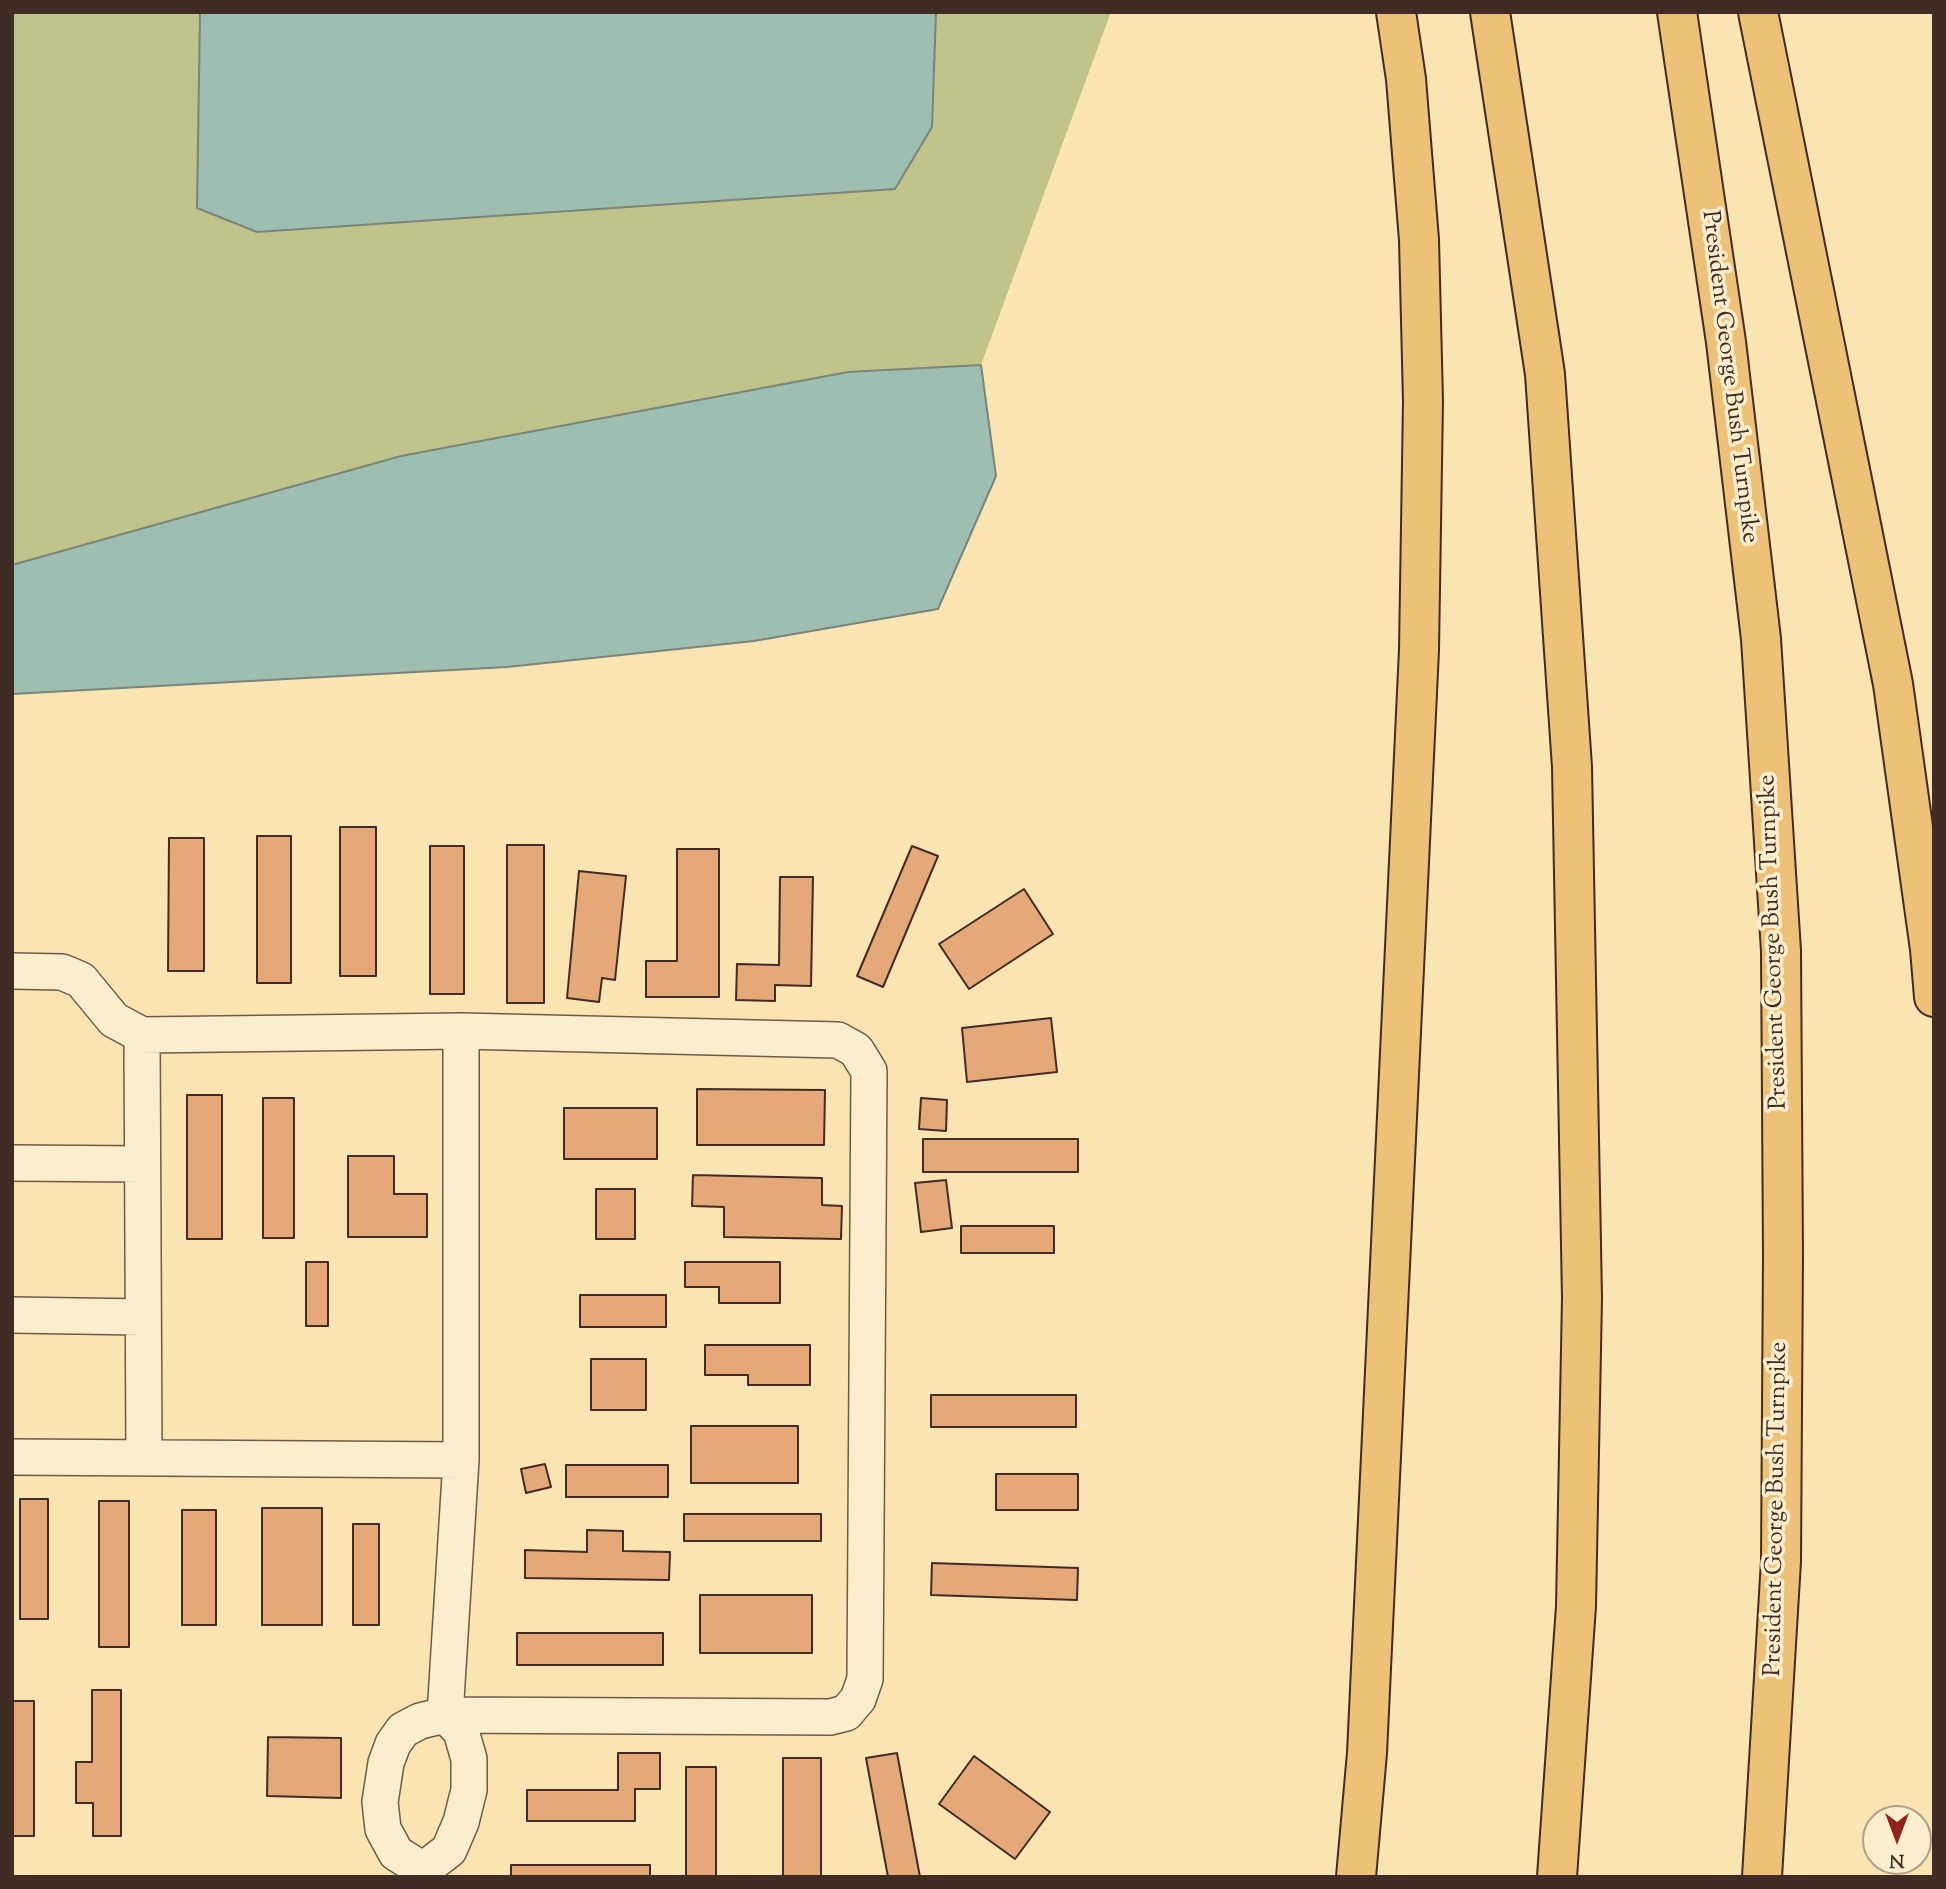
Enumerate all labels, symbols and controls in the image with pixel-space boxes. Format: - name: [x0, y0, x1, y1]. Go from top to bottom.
- street label: President George Bush Turnpike: [1693, 209, 1763, 545]
- street label: President George Bush Turnpike: [1755, 774, 1795, 1110]
- street label: President George Bush Turnpike: [1761, 1341, 1795, 1677]
- north arrow: [1862, 1805, 1932, 1875]
- text: N: [1889, 1846, 1905, 1873]

